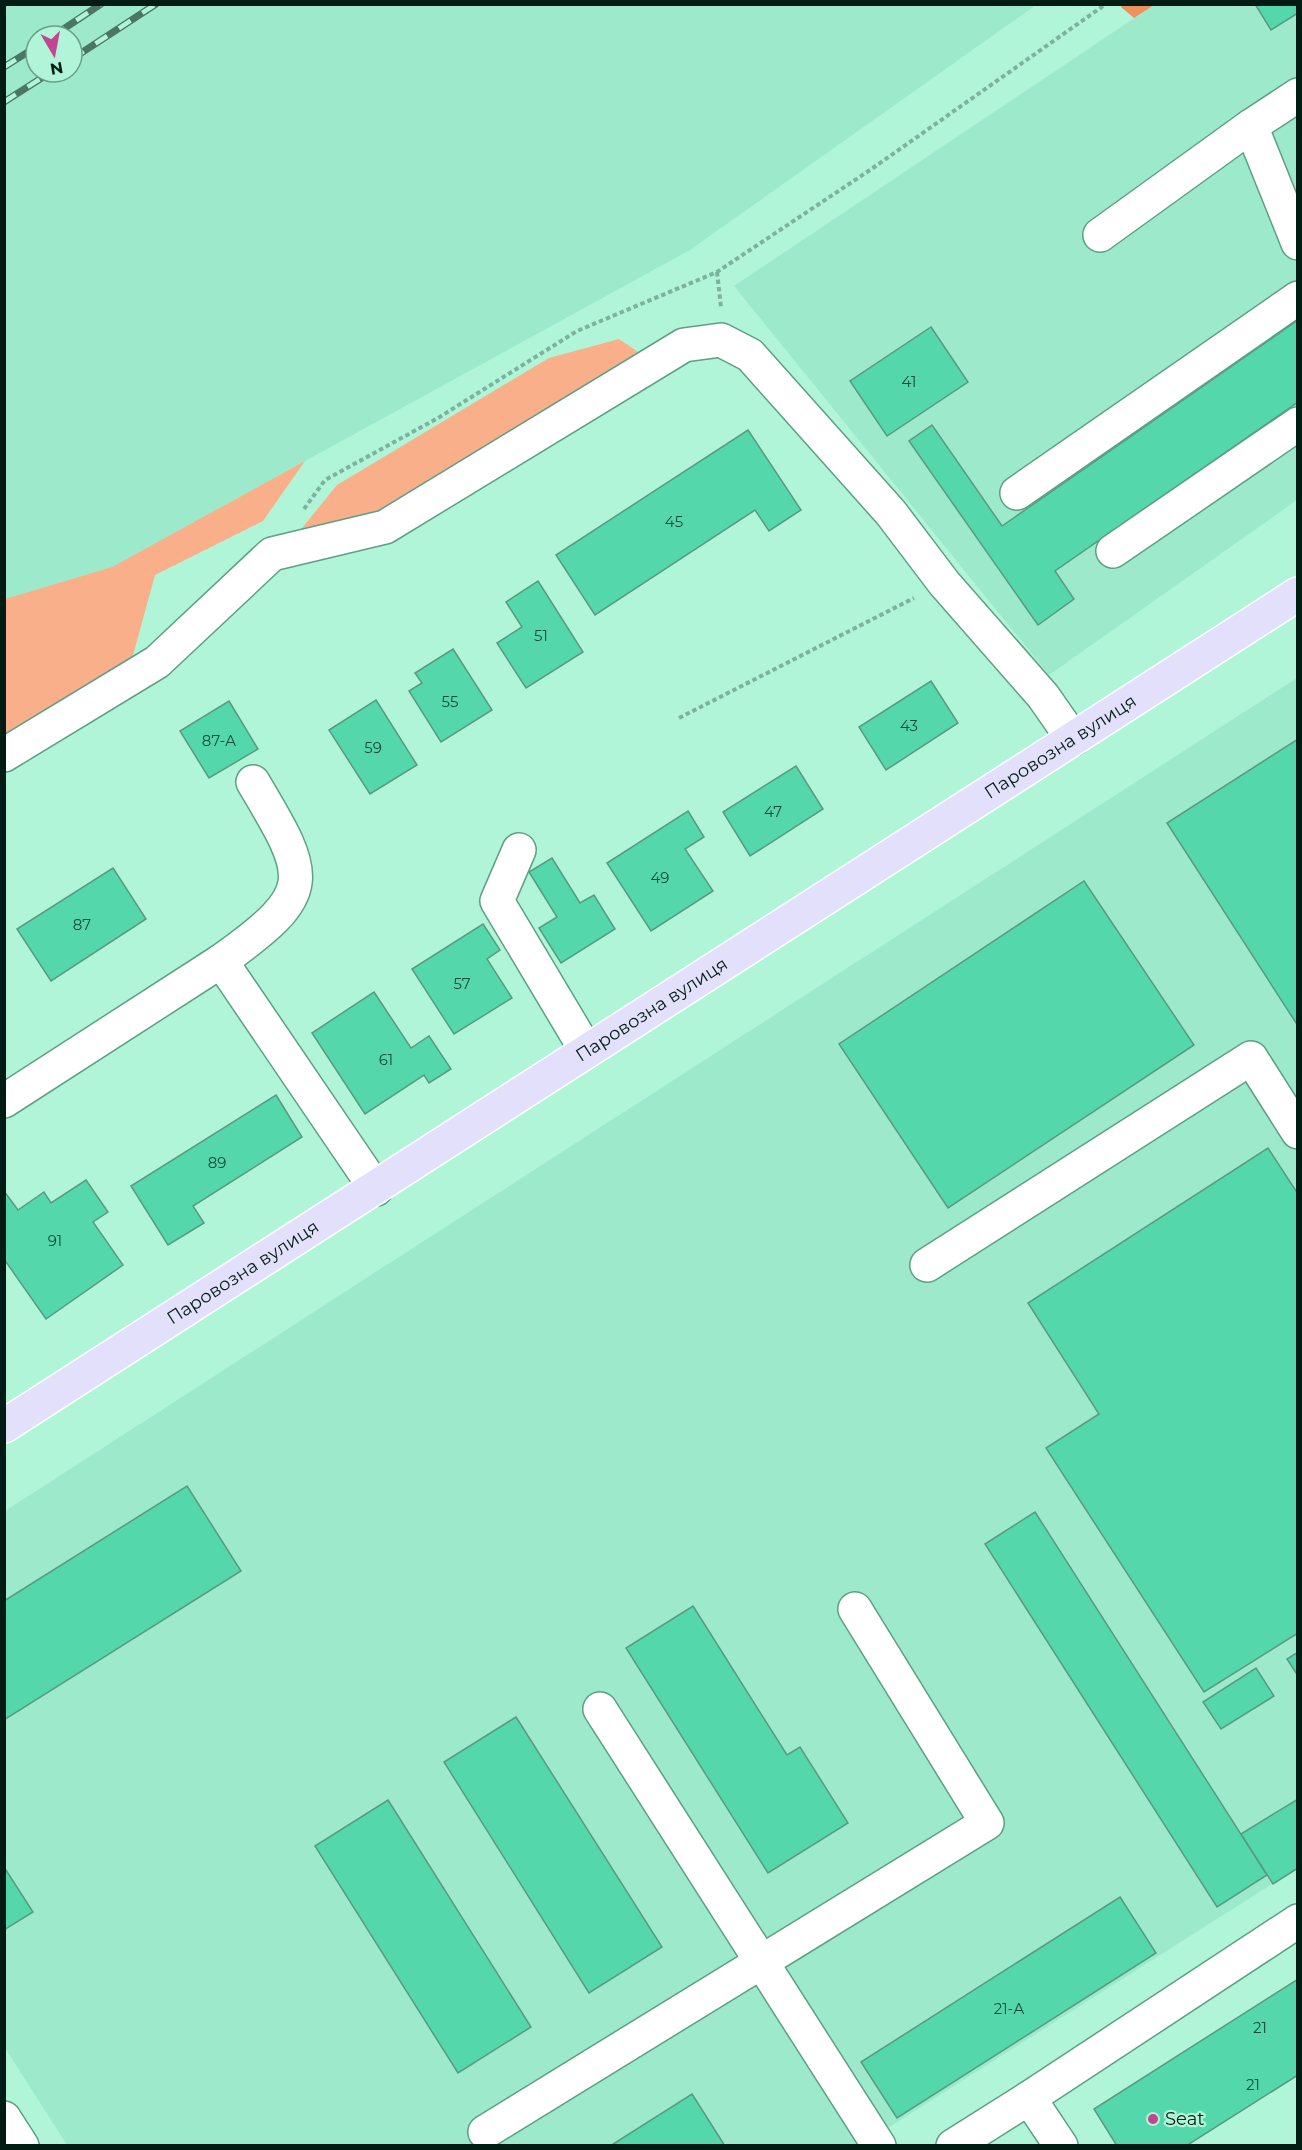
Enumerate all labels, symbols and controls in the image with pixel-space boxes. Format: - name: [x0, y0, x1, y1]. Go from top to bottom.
- north arrow: [24, 24, 84, 84]
- text: N: [48, 58, 65, 79]
- house number: 41: [902, 372, 916, 391]
- house number: 45: [665, 512, 683, 531]
- house number: 51: [534, 626, 548, 645]
- street label: Паровозна вулиця: [980, 690, 1141, 804]
- house number: 55: [442, 692, 458, 711]
- house number: 43: [900, 716, 918, 735]
- house number: 87-А: [202, 731, 236, 750]
- house number: 59: [364, 738, 382, 757]
- house number: 47: [764, 802, 782, 821]
- house number: 49: [651, 868, 669, 887]
- house number: 87: [73, 915, 91, 934]
- street label: Паровозна вулиця: [572, 953, 732, 1066]
- house number: 57: [453, 974, 471, 993]
- house number: 61: [379, 1050, 393, 1069]
- house number: 89: [208, 1153, 226, 1172]
- street label: Паровозна вулиця: [163, 1216, 323, 1329]
- house number: 91: [48, 1231, 62, 1250]
- house number: 21-А: [994, 1999, 1024, 2018]
- house number: 21: [1253, 2018, 1267, 2037]
- house number: 21: [1246, 2075, 1260, 2094]
- place label: Seat: [1165, 2108, 1205, 2130]
- marker: Seat: [1146, 2112, 1160, 2126]

